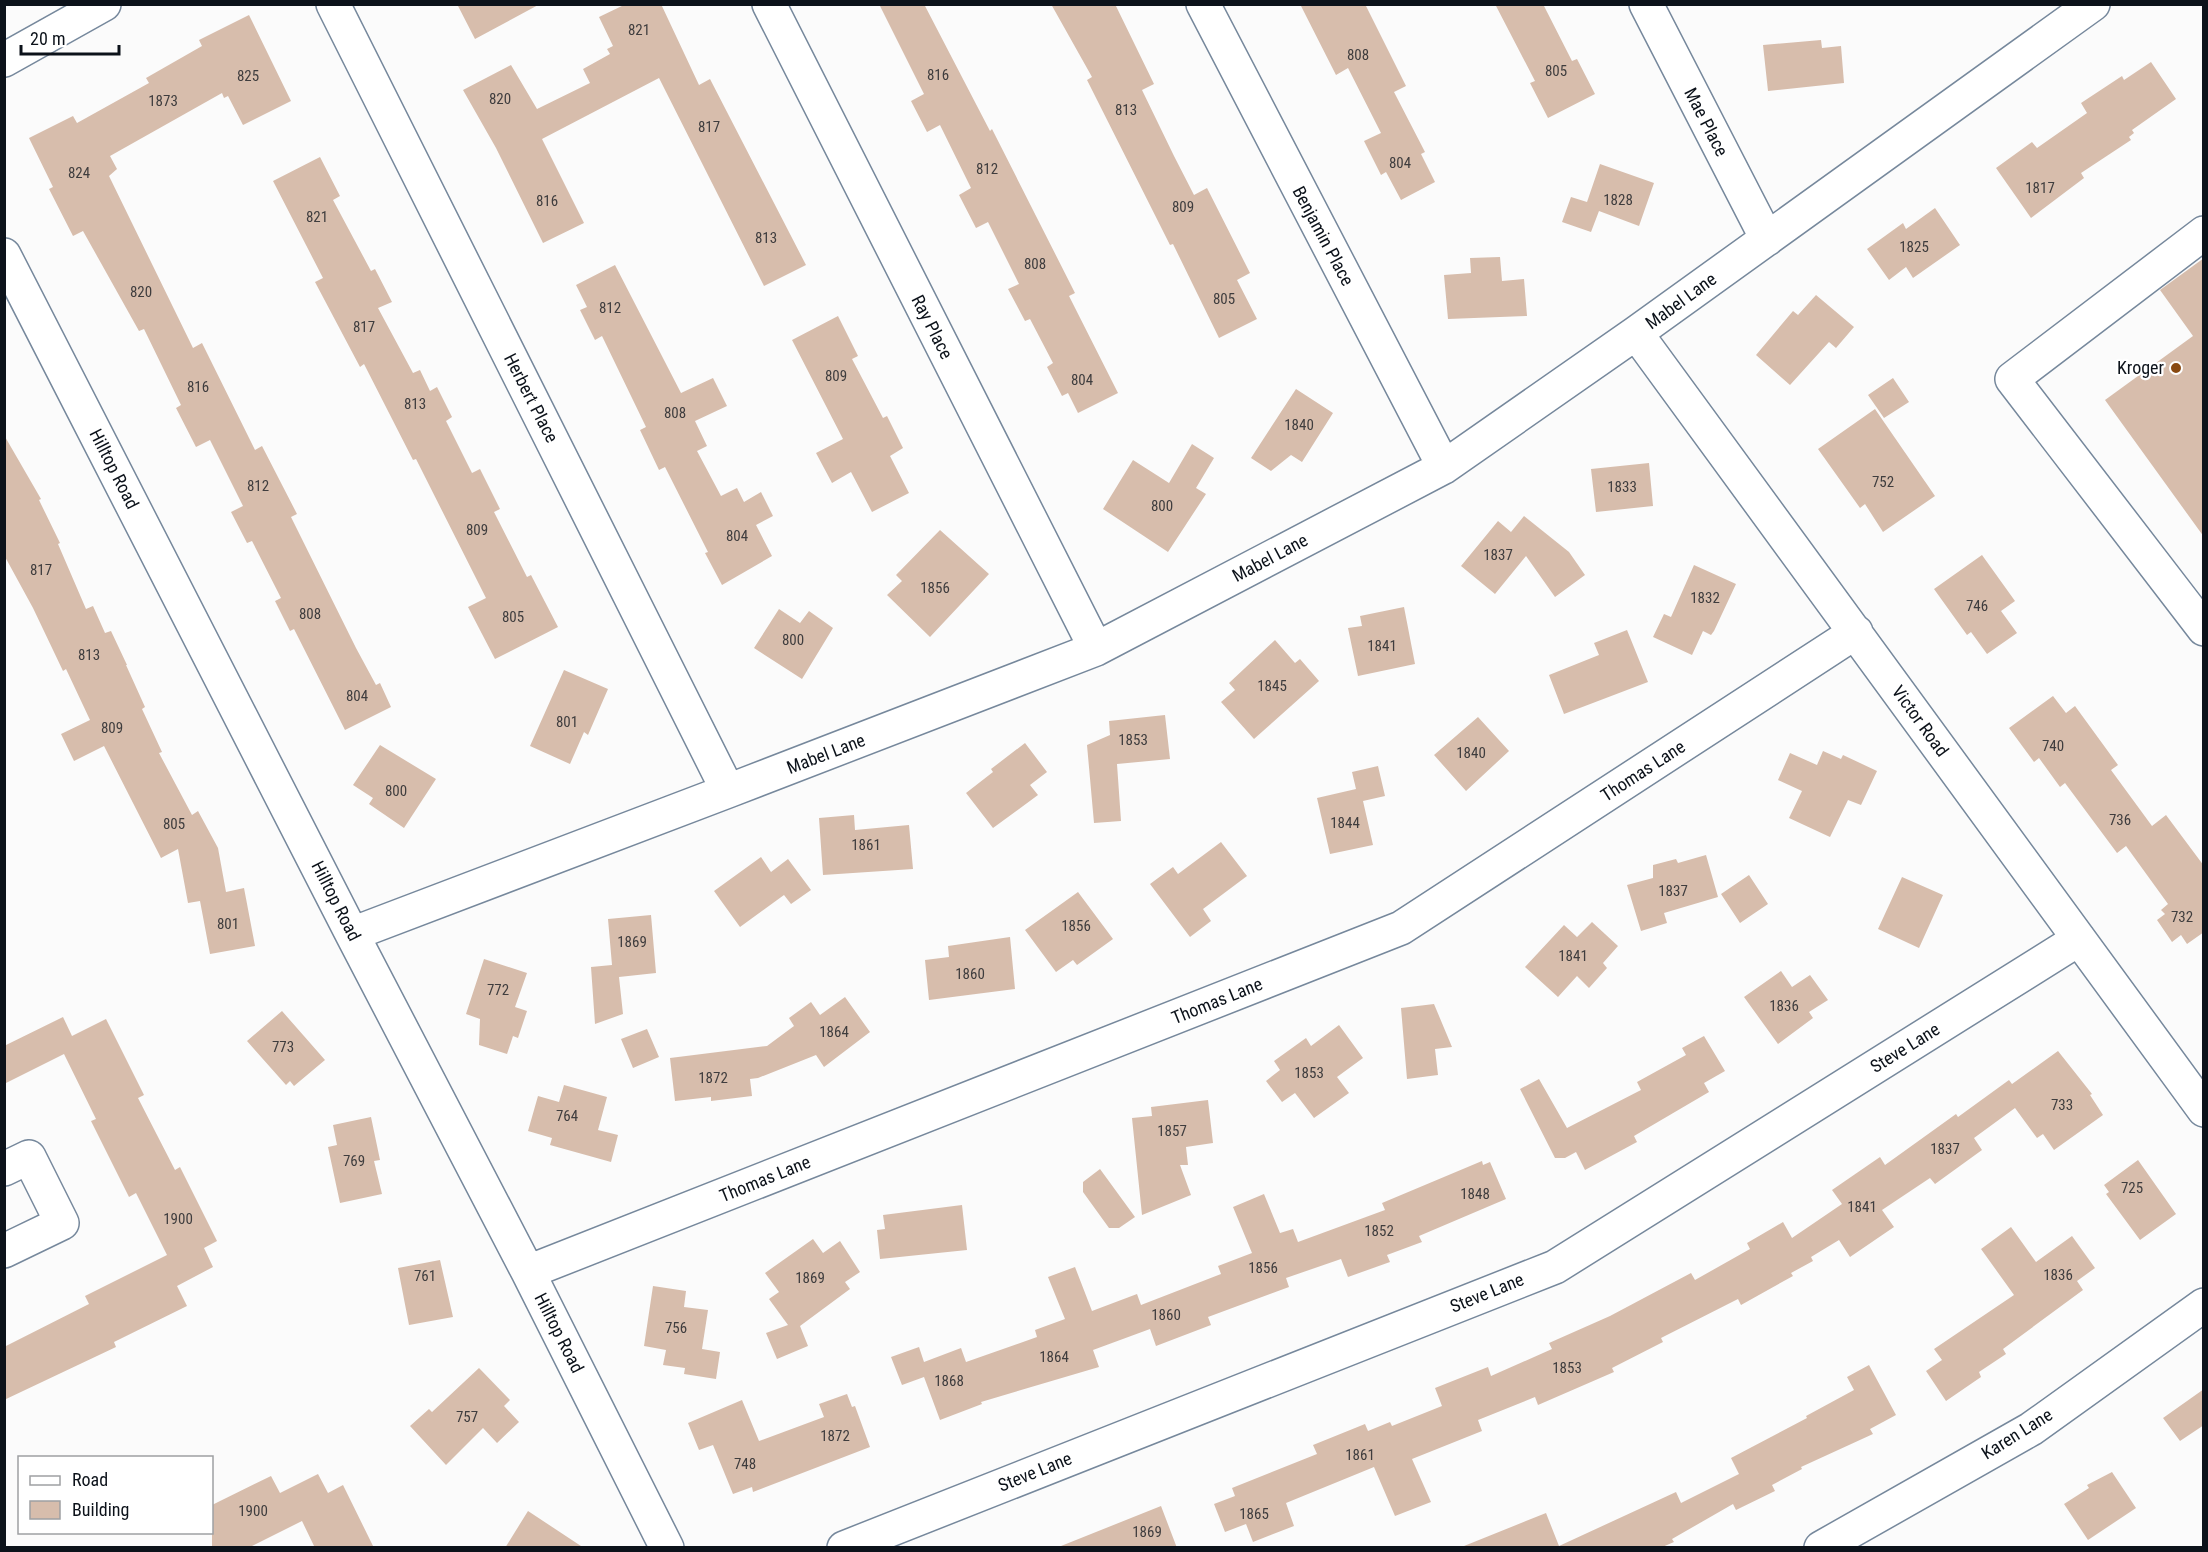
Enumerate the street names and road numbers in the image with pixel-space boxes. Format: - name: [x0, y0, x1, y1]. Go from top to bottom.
- street label: Mae Place: [1680, 84, 1733, 160]
- street label: Benjamin Place: [1288, 182, 1358, 289]
- street label: Mabel Lane: [1641, 268, 1720, 333]
- street label: Ray Place: [907, 291, 957, 362]
- street label: Herbert Place: [500, 350, 563, 446]
- street label: Hilltop Road: [85, 425, 144, 512]
- street label: Mabel Lane: [1229, 529, 1311, 586]
- street label: Victor Road: [1888, 681, 1953, 760]
- street label: Mabel Lane: [784, 729, 868, 778]
- street label: Thomas Lane: [1597, 736, 1689, 806]
- street label: Hilltop Road: [307, 857, 366, 944]
- street label: Thomas Lane: [1168, 973, 1265, 1028]
- street label: Steve Lane: [1866, 1018, 1943, 1077]
- street label: Thomas Lane: [716, 1151, 813, 1206]
- street label: Steve Lane: [1447, 1268, 1527, 1317]
- street label: Hilltop Road: [530, 1289, 589, 1376]
- street label: Karen Lane: [1978, 1404, 2056, 1464]
- street label: Steve Lane: [995, 1447, 1075, 1496]

